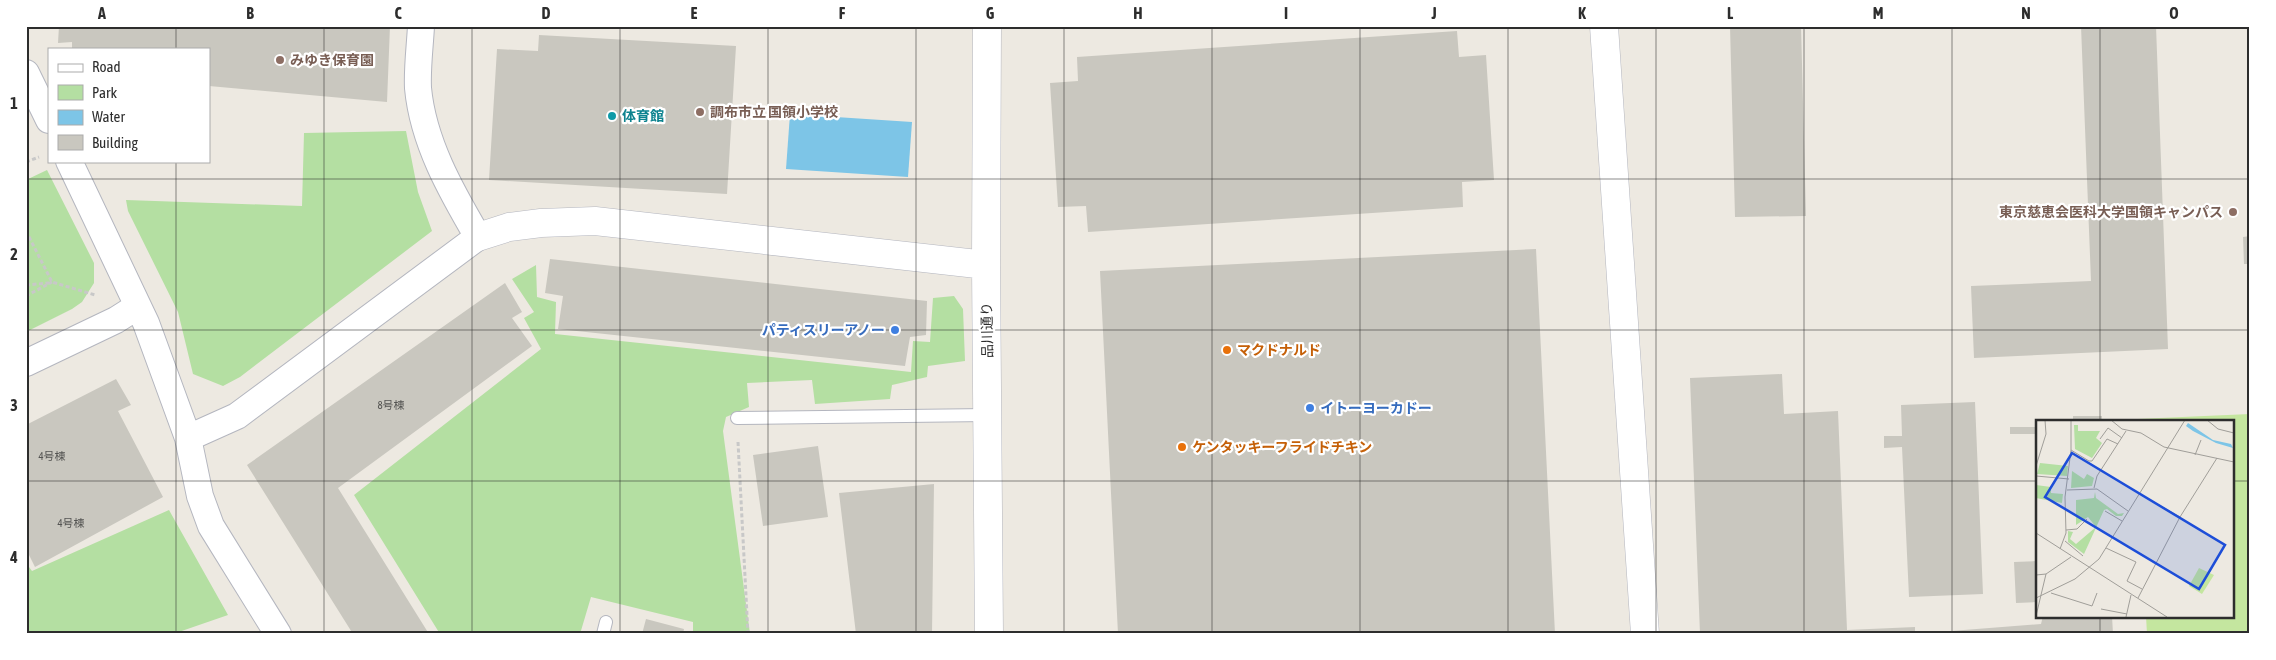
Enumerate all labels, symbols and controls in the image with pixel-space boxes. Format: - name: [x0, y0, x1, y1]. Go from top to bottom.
- text: A: [97, 4, 106, 22]
- text: B: [246, 4, 254, 22]
- text: C: [394, 4, 402, 22]
- text: D: [542, 4, 551, 22]
- text: E: [691, 4, 698, 22]
- text: F: [839, 4, 846, 22]
- text: G: [986, 4, 995, 22]
- text: H: [1133, 4, 1143, 22]
- text: I: [1284, 4, 1288, 22]
- text: J: [1430, 4, 1437, 22]
- text: K: [1578, 4, 1586, 22]
- text: L: [1727, 4, 1734, 22]
- text: M: [1873, 4, 1883, 22]
- text: N: [2021, 4, 2031, 22]
- text: O: [2169, 4, 2179, 22]
- legend: [48, 48, 210, 162]
- place label: みゆき保育園: [290, 52, 374, 68]
- marker: みゆき保育園: [274, 54, 286, 66]
- text: Road: [92, 58, 121, 75]
- text: Park: [92, 84, 117, 101]
- text: 1: [10, 94, 18, 112]
- place label: 調布市立 国領小学校: [710, 104, 838, 120]
- marker: 調布市立 国領小学校: [694, 106, 706, 118]
- text: Water: [92, 108, 125, 125]
- place label: 体育館: [622, 108, 664, 124]
- marker: 体育館: [606, 110, 618, 122]
- text: Building: [92, 134, 138, 151]
- place label: 東京慈恵会医科大学国領キャンパス: [1999, 204, 2223, 220]
- marker: 東京慈恵会医科大学国領キャンパス: [2227, 206, 2239, 218]
- text: 2: [10, 245, 18, 263]
- street label: 品川通り: [979, 302, 995, 358]
- place label: パティスリーアノー: [762, 322, 885, 338]
- marker: パティスリーアノー: [889, 324, 901, 336]
- place label: マクドナルド: [1237, 342, 1321, 358]
- marker: マクドナルド: [1221, 344, 1233, 356]
- text: 3: [10, 396, 18, 414]
- house number: 8号棟: [377, 399, 405, 411]
- place label: イトーヨーカドー: [1320, 400, 1432, 416]
- marker: イトーヨーカドー: [1304, 402, 1316, 414]
- inset map: [2036, 420, 2234, 618]
- place label: ケンタッキーフライドチキン: [1192, 439, 1372, 455]
- marker: ケンタッキーフライドチキン: [1176, 441, 1188, 453]
- house number: 4号棟: [38, 450, 66, 462]
- house number: 4号棟: [57, 517, 85, 529]
- text: 4: [9, 548, 18, 566]

